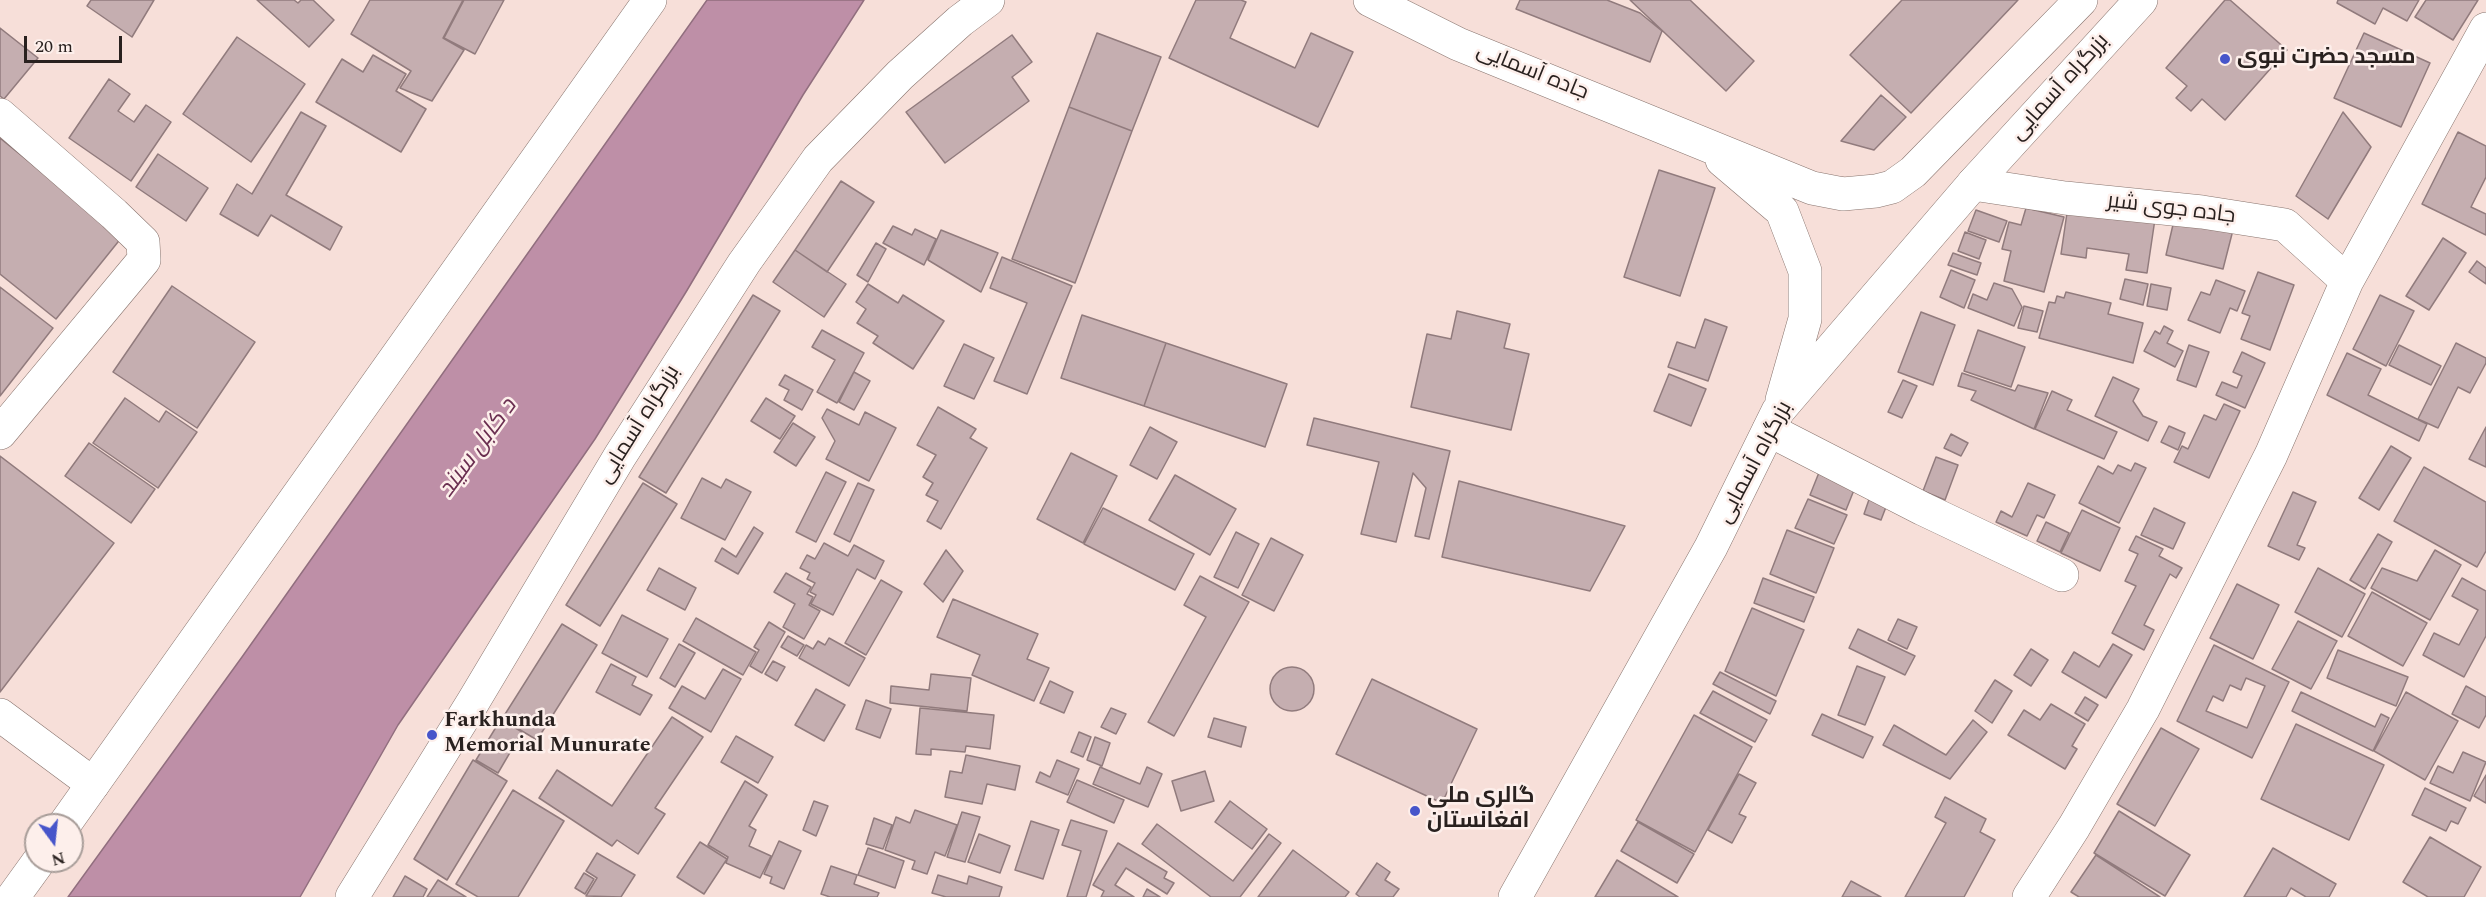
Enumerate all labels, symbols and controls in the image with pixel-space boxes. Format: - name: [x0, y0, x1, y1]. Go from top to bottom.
- scale bar: [27, 24, 124, 62]
- street label: بزرگراه آسمایی: [2006, 29, 2116, 147]
- text: 20 m: [35, 33, 73, 60]
- street label: جاده آسمایی: [1472, 39, 1592, 107]
- place label: مسجد حضرت نبوی: [2237, 46, 2416, 72]
- marker: مسجد حضرت نبوی: [2218, 52, 2232, 66]
- street label: جاده جوی شیر: [2105, 189, 2237, 231]
- street label: بزرگراه آسمایی: [593, 361, 687, 489]
- water label: د کابل سيند: [434, 394, 524, 504]
- street label: بزرگراه آسمایی: [1713, 397, 1799, 529]
- place label: Farkhunda Memorial Munurate: [444, 709, 651, 760]
- marker: Farkhunda Memorial Munurate: [425, 728, 439, 742]
- place label: گالری ملی افغانستان: [1427, 785, 1535, 836]
- marker: گالری ملی افغانستان: [1408, 804, 1422, 818]
- north arrow: [24, 813, 84, 873]
- text: N: [49, 845, 68, 872]

